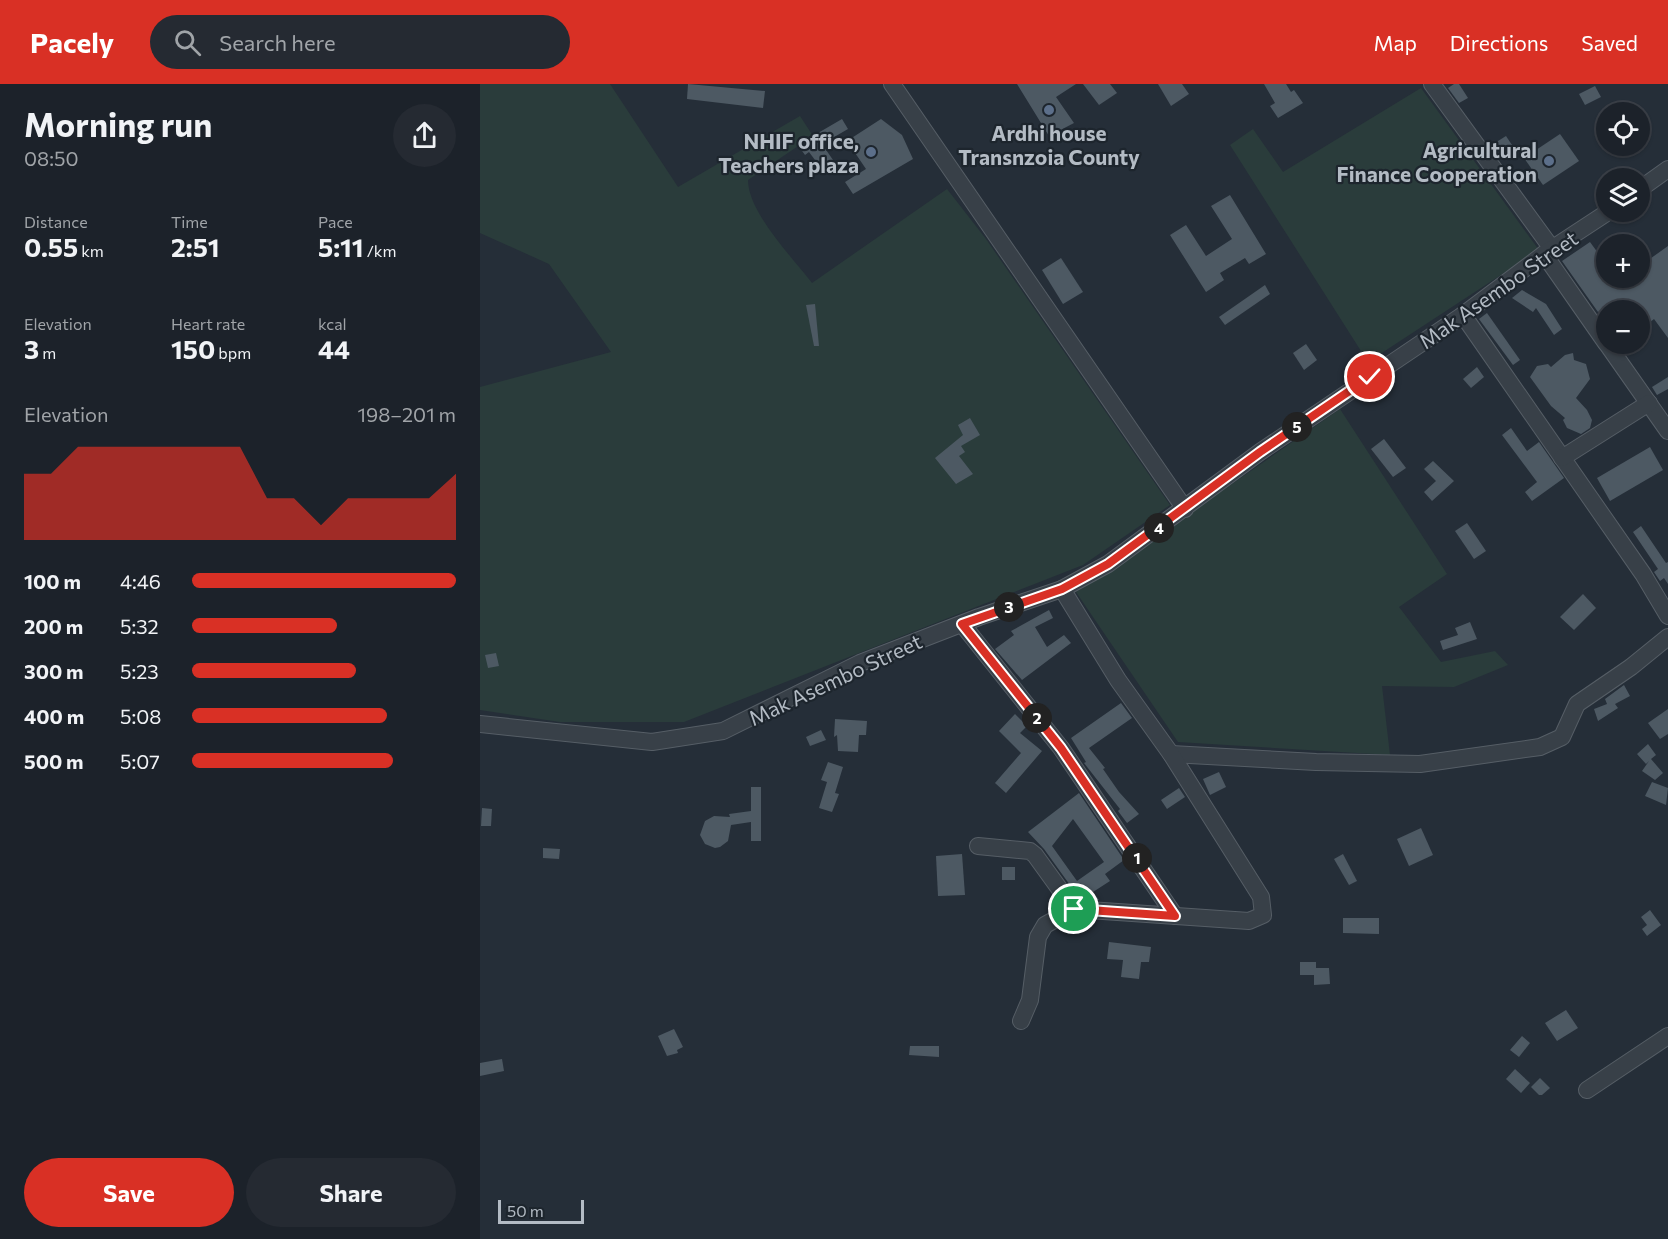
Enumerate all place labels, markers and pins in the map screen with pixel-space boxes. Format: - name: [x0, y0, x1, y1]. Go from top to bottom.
- marker: Ardhi house Transnzoia County: [1042, 103, 1056, 117]
- place label: Ardhi house Transnzoia County: [958, 120, 1140, 169]
- place label: NHIF office, Teachers plaza: [718, 128, 859, 177]
- place label: Agricultural Finance Cooperation: [1337, 137, 1537, 186]
- marker: NHIF office, Teachers plaza: [864, 145, 878, 159]
- marker: Agricultural Finance Cooperation: [1542, 154, 1556, 168]
- pin: [1344, 351, 1395, 402]
- pin: 5: [1282, 412, 1312, 442]
- pin: 4: [1144, 513, 1174, 543]
- pin: 3: [994, 592, 1024, 622]
- pin: 2: [1022, 703, 1052, 733]
- pin: 1: [1122, 843, 1152, 873]
- pin: [1048, 883, 1099, 934]

